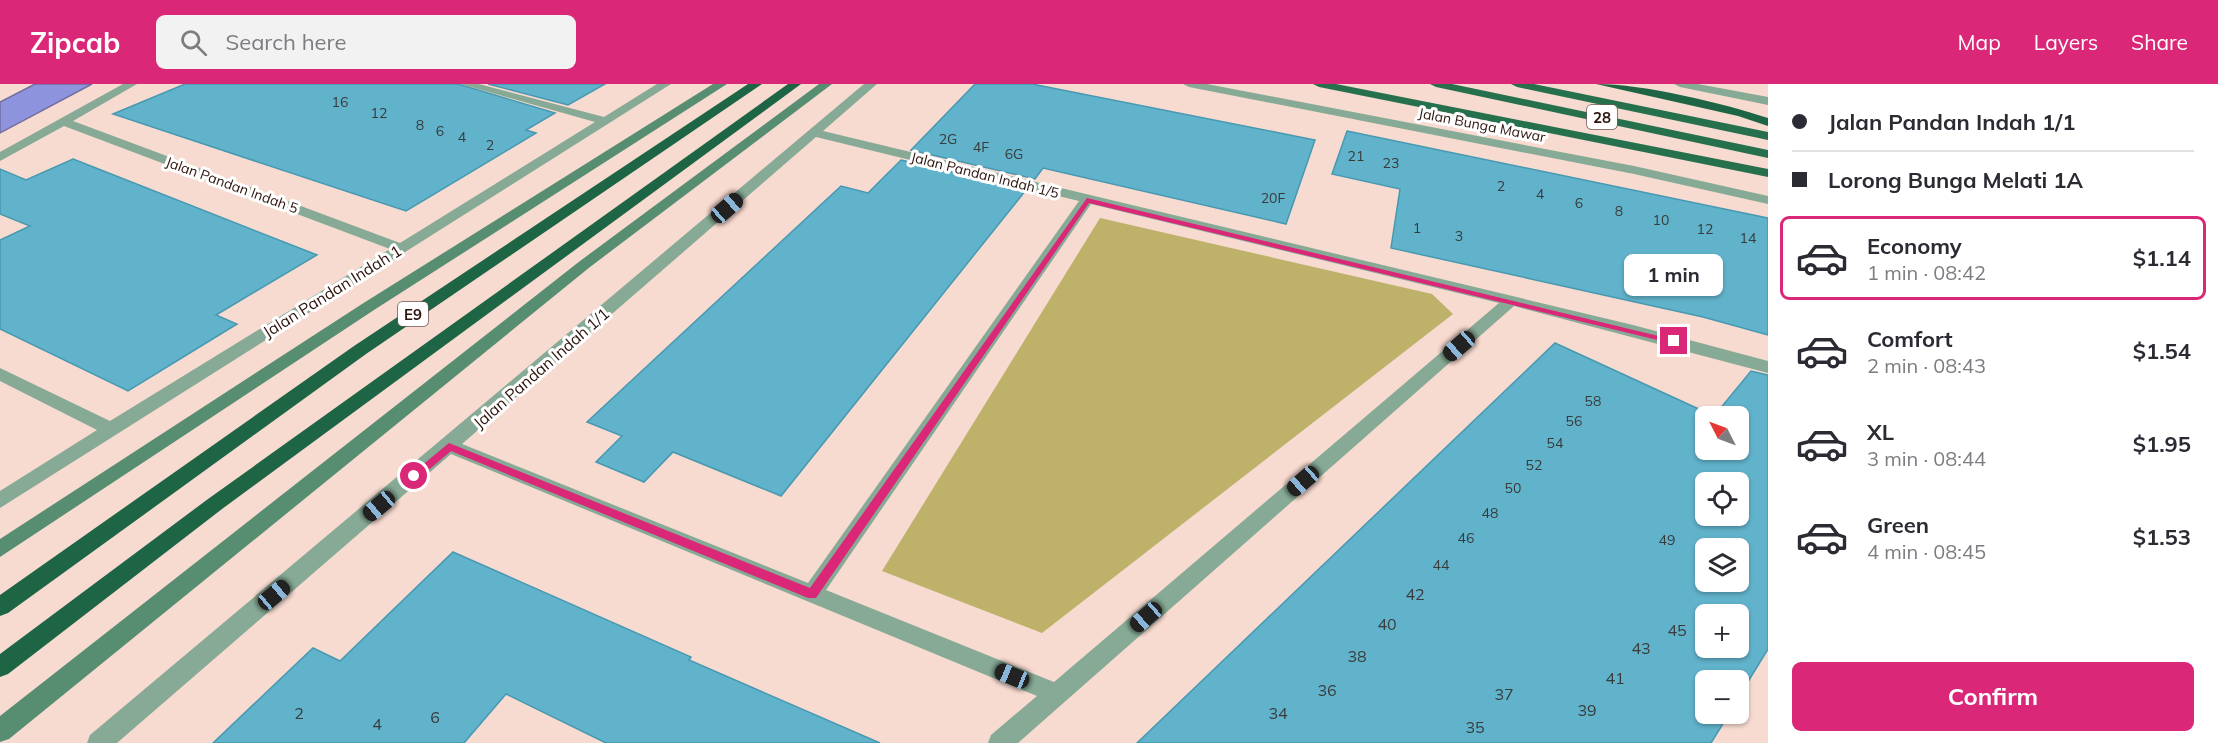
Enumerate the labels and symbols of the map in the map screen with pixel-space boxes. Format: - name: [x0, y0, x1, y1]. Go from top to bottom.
- house number: 16: [332, 93, 348, 111]
- house number: 12: [371, 104, 387, 122]
- street label: Jalan Bunga Mawar: [1417, 104, 1548, 146]
- road number: 28: [1587, 105, 1617, 129]
- house number: 8: [416, 116, 424, 134]
- house number: 6: [436, 122, 444, 140]
- house number: 4: [458, 128, 467, 146]
- house number: 2G: [939, 130, 957, 148]
- house number: 2: [486, 136, 494, 154]
- house number: 4F: [973, 138, 989, 156]
- house number: 6G: [1005, 145, 1023, 163]
- house number: 21: [1348, 147, 1364, 165]
- street label: Jalan Pandan Indah 1/5: [909, 148, 1061, 202]
- street label: Jalan Pandan Indah 5: [163, 153, 301, 217]
- house number: 23: [1383, 154, 1399, 172]
- house number: 2: [1497, 177, 1505, 195]
- house number: 4: [1536, 185, 1545, 203]
- car: [708, 189, 746, 227]
- house number: 20F: [1261, 189, 1285, 207]
- house number: 6: [1575, 194, 1583, 212]
- house number: 8: [1615, 202, 1623, 220]
- house number: 10: [1653, 211, 1669, 229]
- house number: 1: [1413, 219, 1421, 237]
- house number: 12: [1697, 220, 1713, 238]
- house number: 3: [1455, 227, 1463, 245]
- house number: 14: [1740, 229, 1757, 247]
- street label: Jalan Pandan Indah 1: [259, 240, 405, 342]
- callout: 1 min: [1624, 254, 1724, 296]
- road number: E9: [398, 302, 428, 326]
- street label: Jalan Pandan Indah 1/1: [469, 303, 613, 433]
- car: [1440, 327, 1478, 365]
- route end: [1660, 327, 1687, 354]
- house number: 58: [1585, 392, 1601, 410]
- north arrow: [1695, 406, 1749, 460]
- house number: 56: [1566, 412, 1582, 430]
- house number: 54: [1547, 434, 1564, 452]
- house number: 52: [1526, 456, 1542, 474]
- route start: [400, 462, 427, 489]
- car: [1284, 462, 1322, 500]
- house number: 50: [1505, 479, 1521, 497]
- car: [359, 488, 399, 524]
- house number: 48: [1482, 504, 1498, 522]
- house number: 46: [1458, 529, 1474, 547]
- house number: 49: [1659, 531, 1675, 549]
- house number: 44: [1433, 556, 1450, 574]
- car: [254, 577, 294, 613]
- house number: 42: [1405, 584, 1425, 604]
- car: [1127, 598, 1165, 636]
- house number: 40: [1377, 614, 1397, 634]
- house number: 45: [1667, 620, 1687, 640]
- house number: 43: [1631, 638, 1651, 658]
- house number: 38: [1347, 646, 1367, 666]
- car: [992, 661, 1032, 691]
- house number: 41: [1605, 668, 1625, 688]
- house number: 36: [1317, 680, 1337, 700]
- house number: 37: [1494, 684, 1514, 704]
- house number: 39: [1577, 700, 1597, 720]
- house number: 2: [294, 703, 304, 723]
- house number: 34: [1268, 703, 1288, 723]
- house number: 6: [430, 707, 440, 727]
- house number: 4: [372, 714, 382, 734]
- house number: 35: [1465, 717, 1485, 737]

